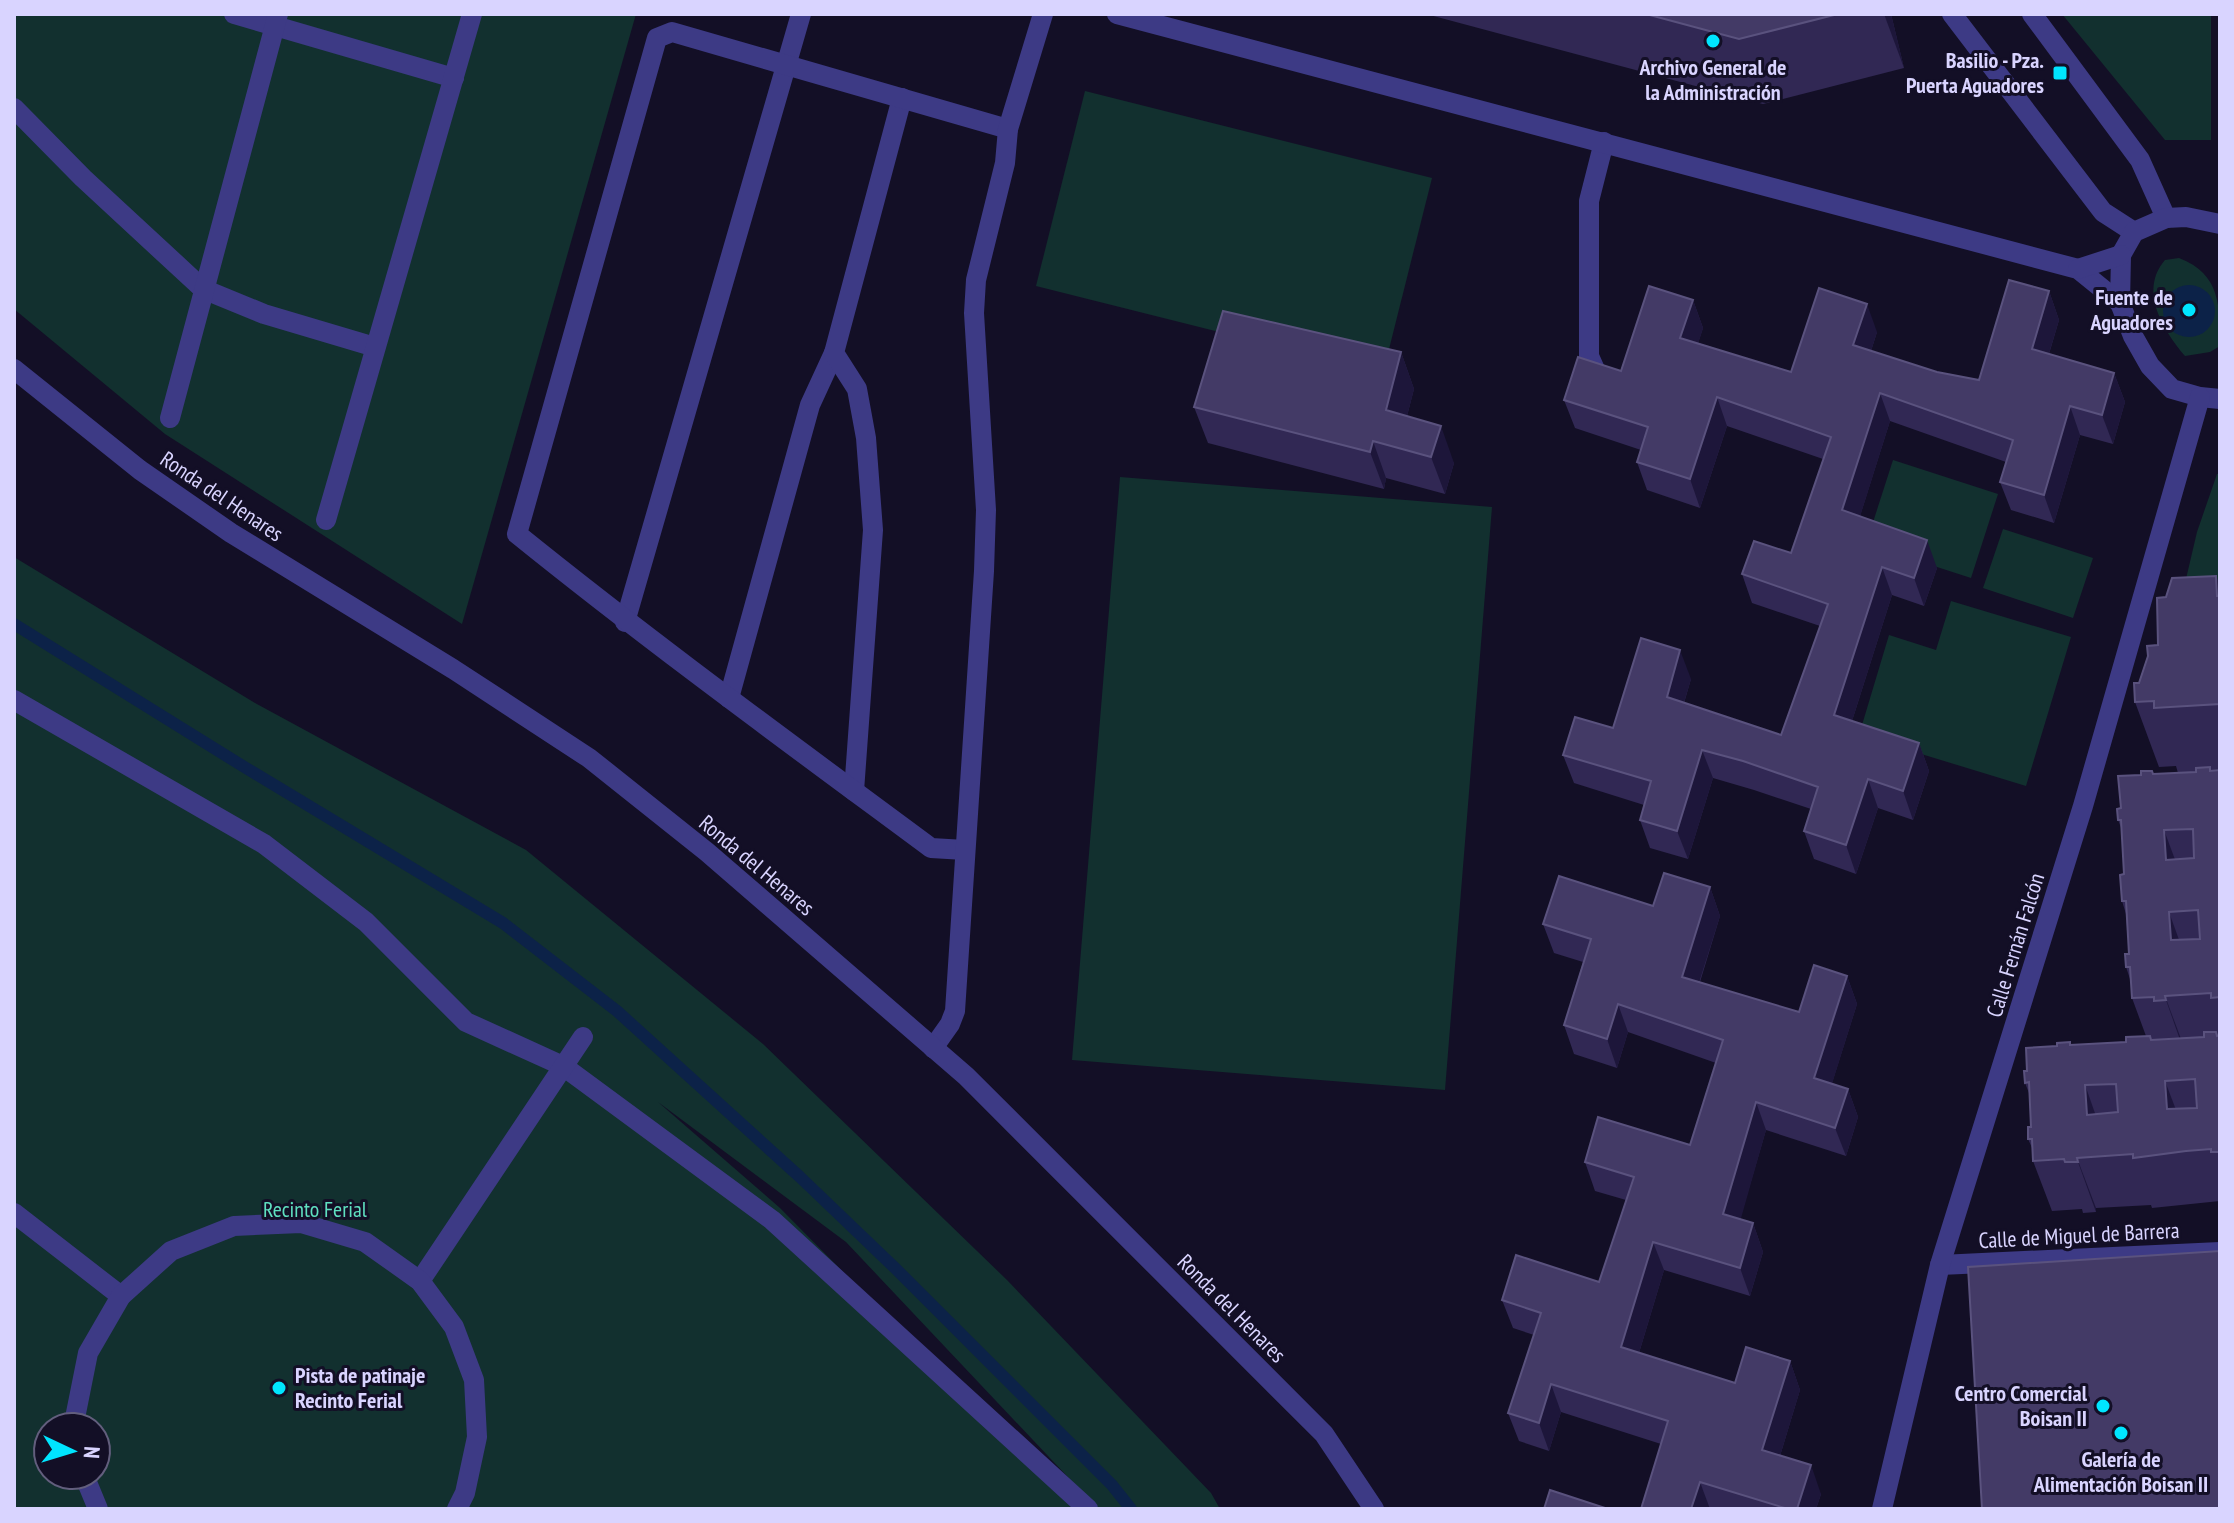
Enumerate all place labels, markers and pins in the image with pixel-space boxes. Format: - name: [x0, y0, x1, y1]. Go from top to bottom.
- marker: Archivo General de la Administración: [1704, 32, 1722, 50]
- place label: Basilio - Pza. Puerta Aguadores: [1906, 46, 2044, 99]
- place label: Archivo General de la Administración: [1638, 53, 1787, 106]
- marker: Basilio - Pza. Puerta Aguadores: [2051, 64, 2069, 82]
- place label: Fuente de Aguadores: [2090, 283, 2173, 336]
- marker: Fuente de Aguadores: [2180, 301, 2198, 319]
- place label: Pista de patinaje Recinto Ferial: [295, 1361, 425, 1414]
- marker: Pista de patinaje Recinto Ferial: [270, 1379, 288, 1397]
- place label: Centro Comercial Boisan II: [1955, 1379, 2088, 1432]
- marker: Centro Comercial Boisan II: [2094, 1397, 2112, 1415]
- marker: Galería de Alimentación Boisan II: [2112, 1424, 2130, 1442]
- place label: Galería de Alimentación Boisan II: [2033, 1445, 2208, 1498]

